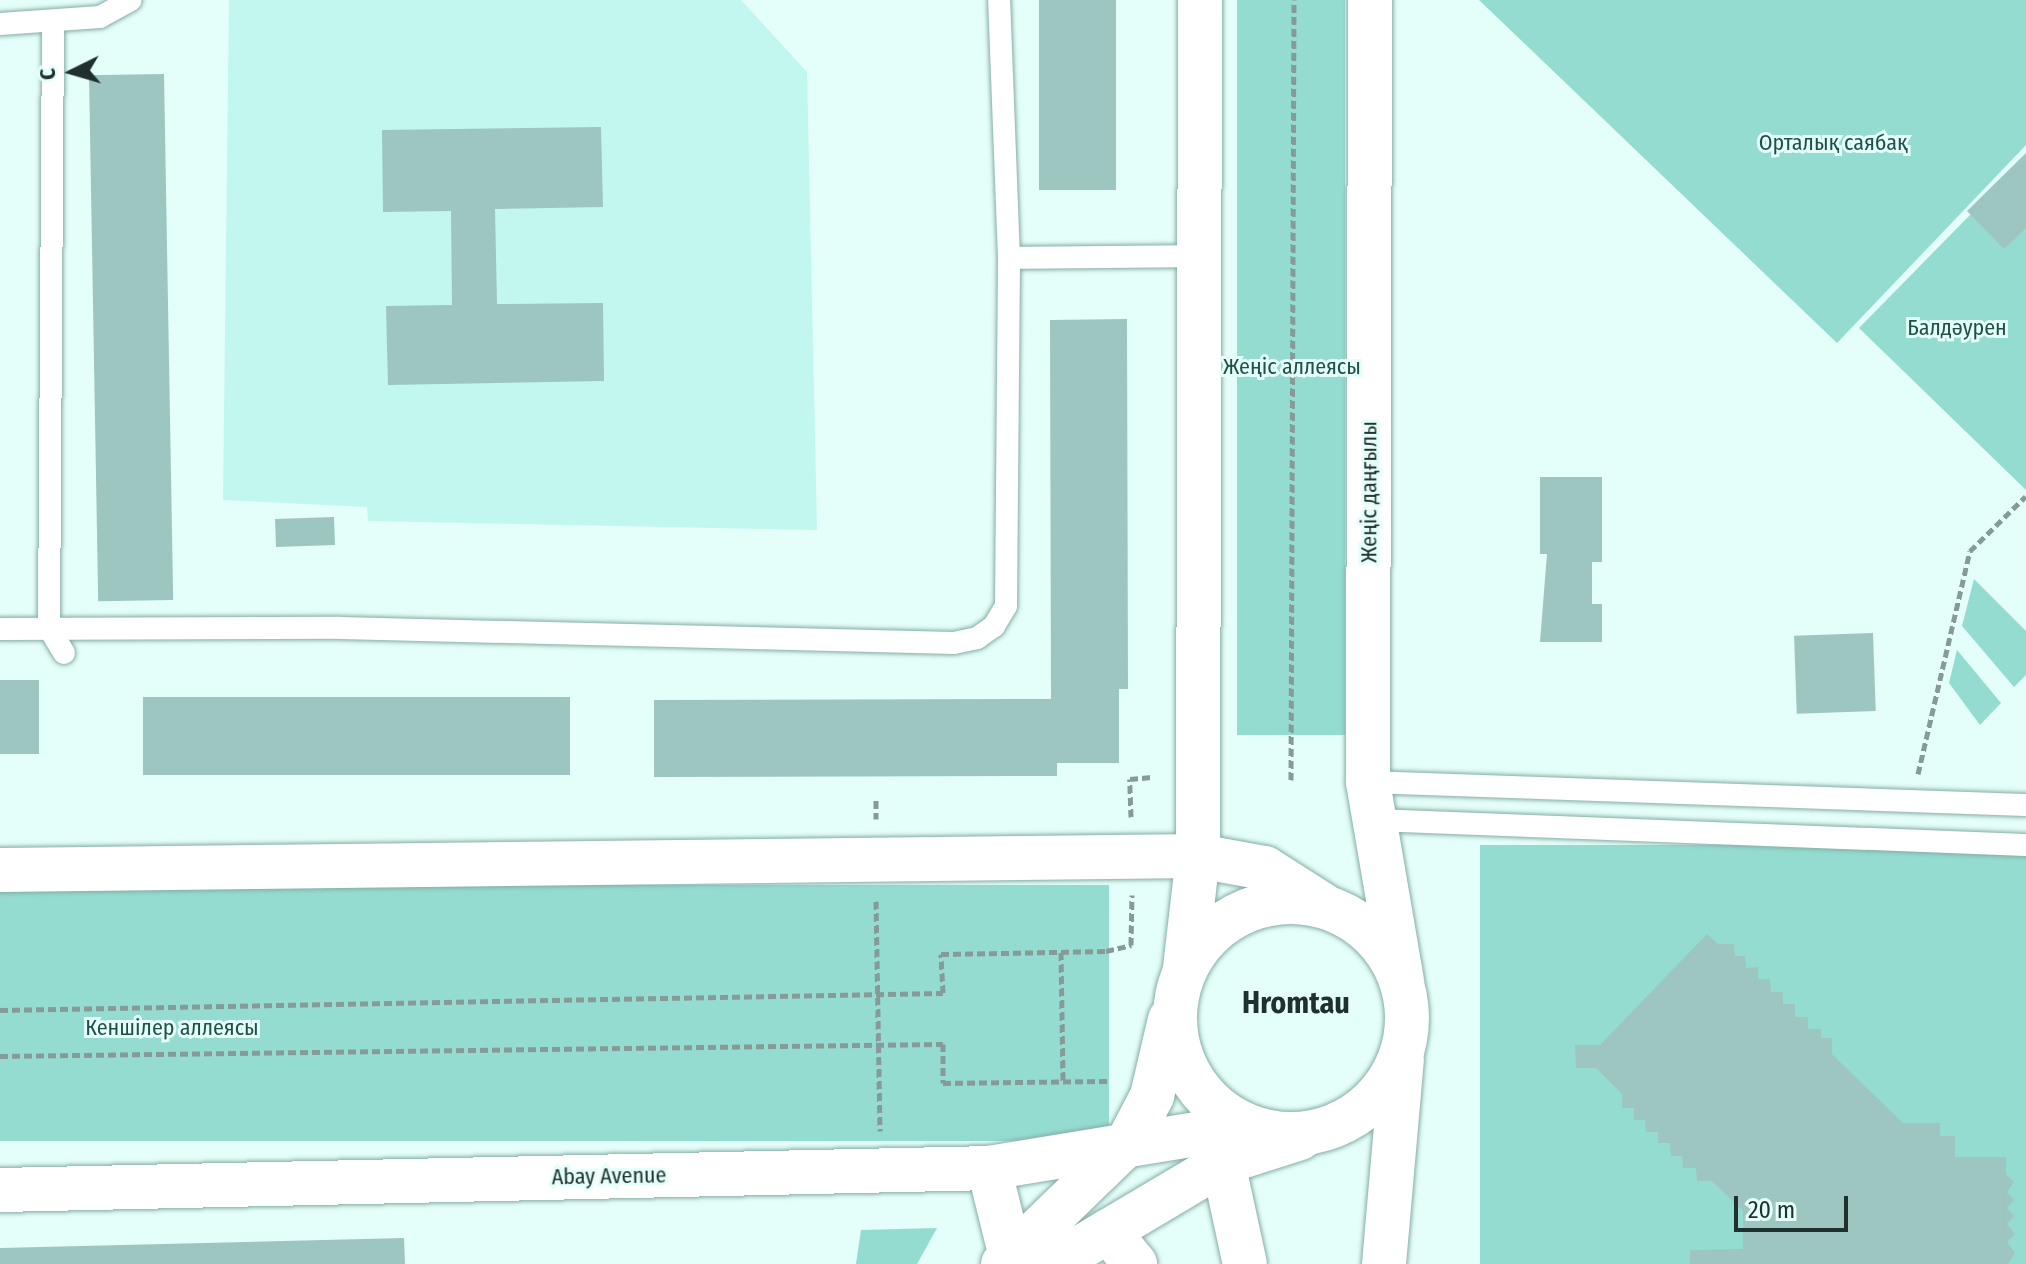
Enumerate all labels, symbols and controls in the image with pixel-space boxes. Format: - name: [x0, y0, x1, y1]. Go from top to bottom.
- north arrow: [32, 32, 112, 112]
- text: С: [34, 67, 62, 81]
- park label: Орталық саябақ: [1759, 130, 1907, 156]
- park label: Балдәурен: [1907, 315, 2007, 341]
- park label: Жеңіс аллеясы: [1223, 354, 1361, 380]
- street label: Жеңіс даңғылы: [1356, 421, 1382, 563]
- district label: Hromtau: [1242, 985, 1350, 1021]
- park label: Кеншілер аллеясы: [85, 1015, 259, 1041]
- street label: Abay Avenue: [551, 1162, 667, 1190]
- scale bar: [1738, 1180, 1852, 1230]
- text: 20 m: [1748, 1196, 1795, 1224]

